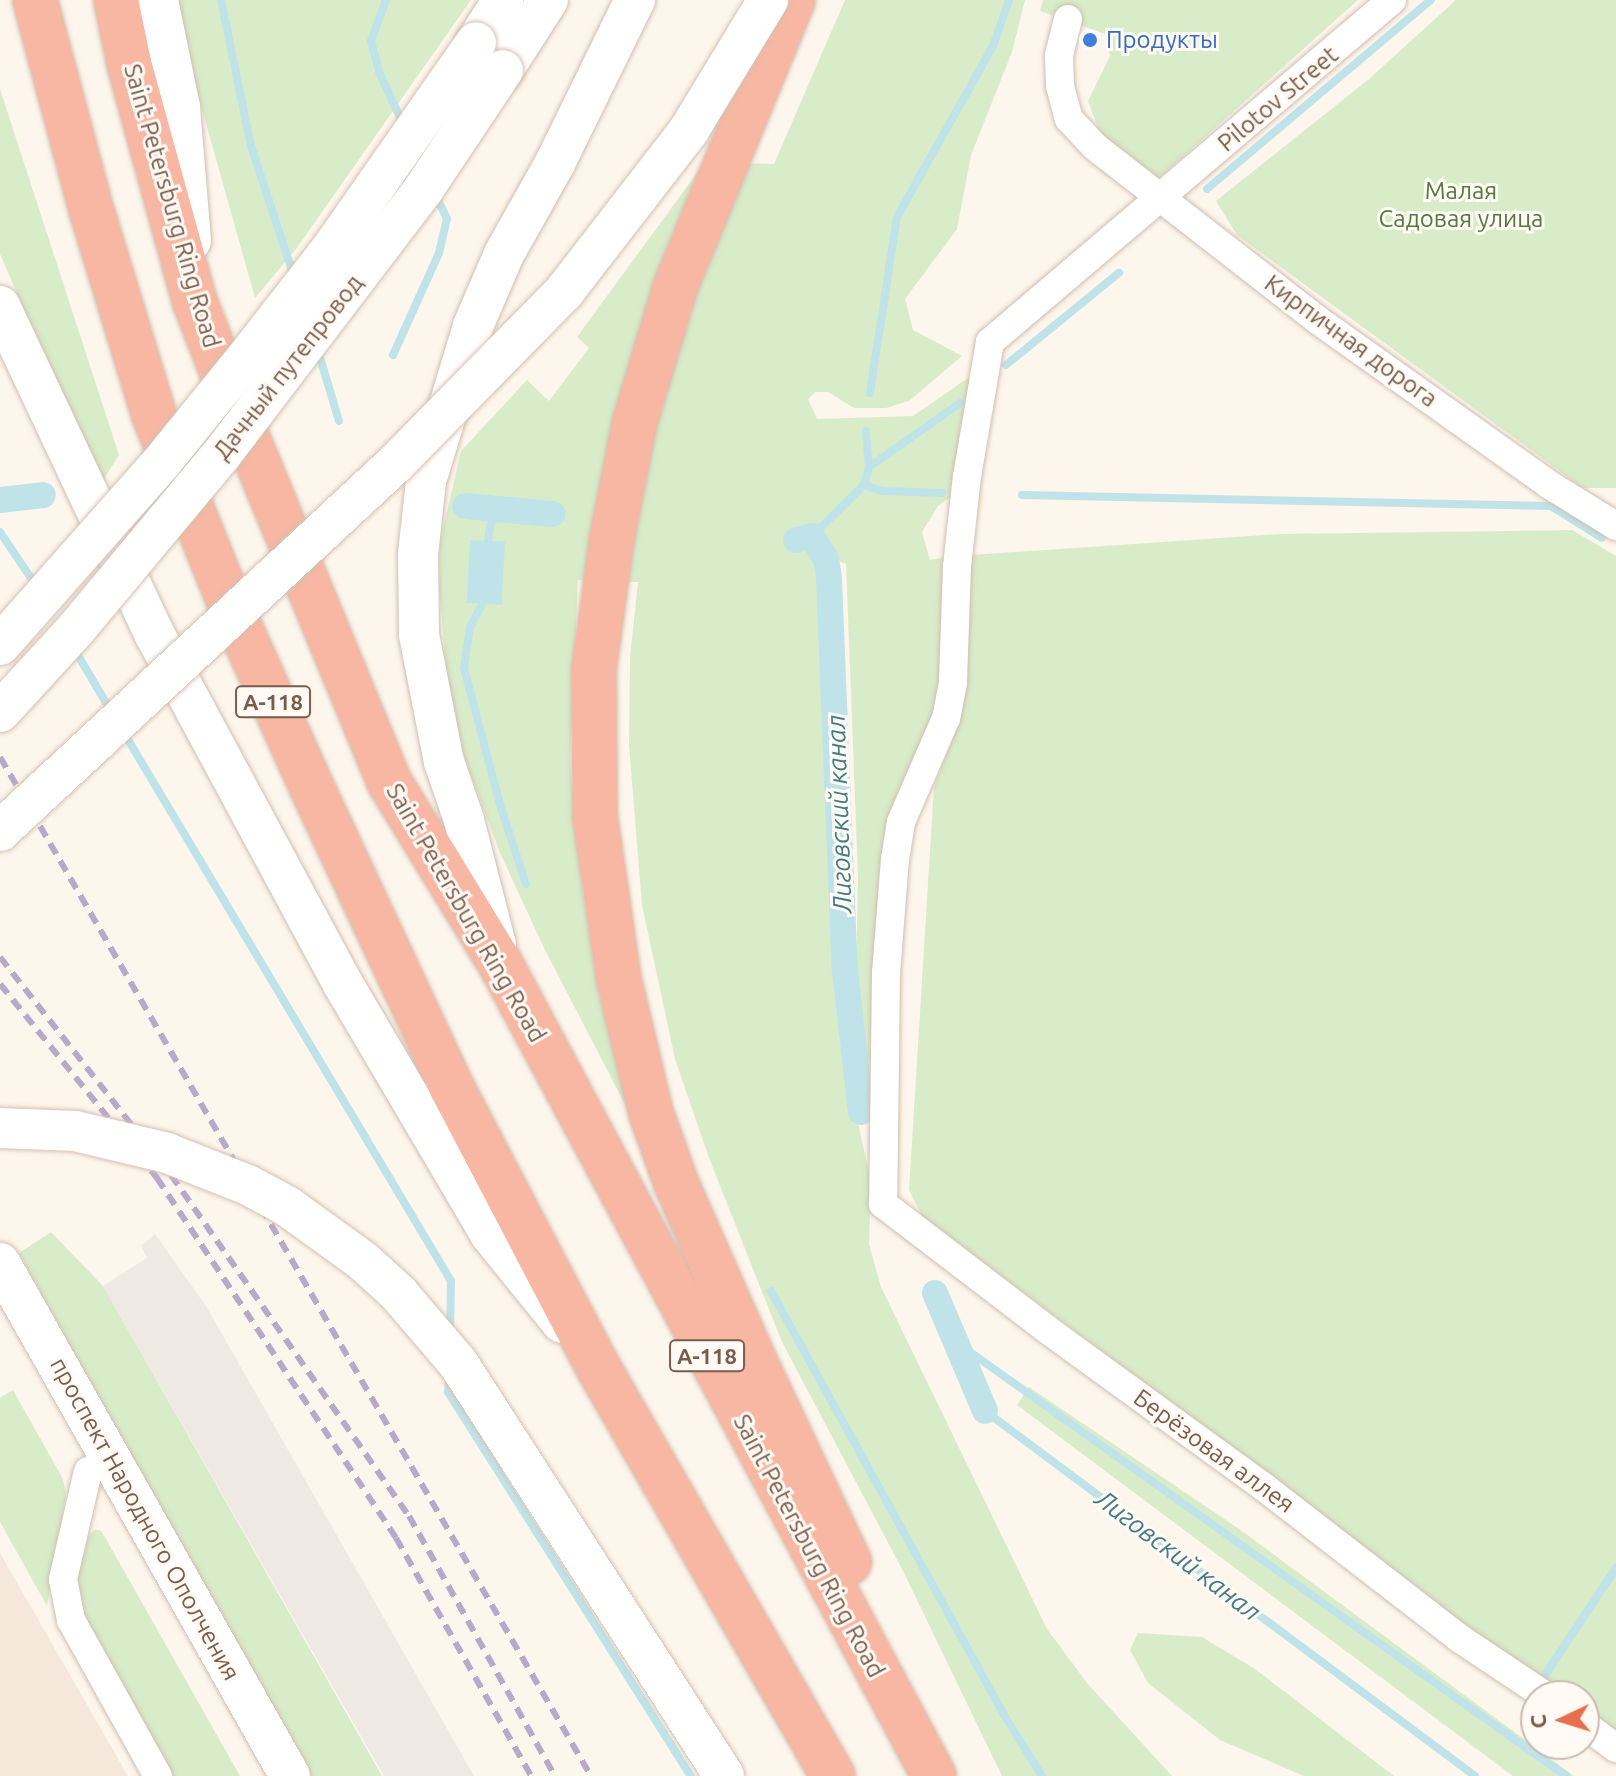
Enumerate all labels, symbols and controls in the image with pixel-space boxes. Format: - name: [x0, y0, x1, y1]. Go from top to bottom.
- place label: Продукты: [1106, 26, 1218, 54]
- marker: Продукты: [1081, 31, 1099, 49]
- street label: Pilotov Street: [1212, 40, 1344, 158]
- street label: Saint Petersburg Ring Road: [118, 61, 226, 351]
- park label: Малая Садовая улица: [1379, 177, 1543, 233]
- street label: Дачный путепровод: [207, 269, 369, 465]
- street label: Кирпичная дорога: [1259, 269, 1443, 413]
- road number: А-118: [235, 684, 311, 720]
- water label: Лиговский канал: [820, 714, 858, 914]
- street label: Saint Petersburg Ring Road: [380, 779, 552, 1047]
- road number: А-118: [669, 1338, 745, 1374]
- street label: проспект Народного Ополчения: [44, 1353, 246, 1685]
- street label: Берёзовая аллея: [1128, 1383, 1300, 1519]
- street label: Saint Petersburg Ring Road: [727, 1409, 891, 1683]
- water label: Лиговский канал: [1089, 1483, 1267, 1627]
- north arrow: [1520, 1680, 1600, 1760]
- text: С: [1525, 1714, 1551, 1729]

